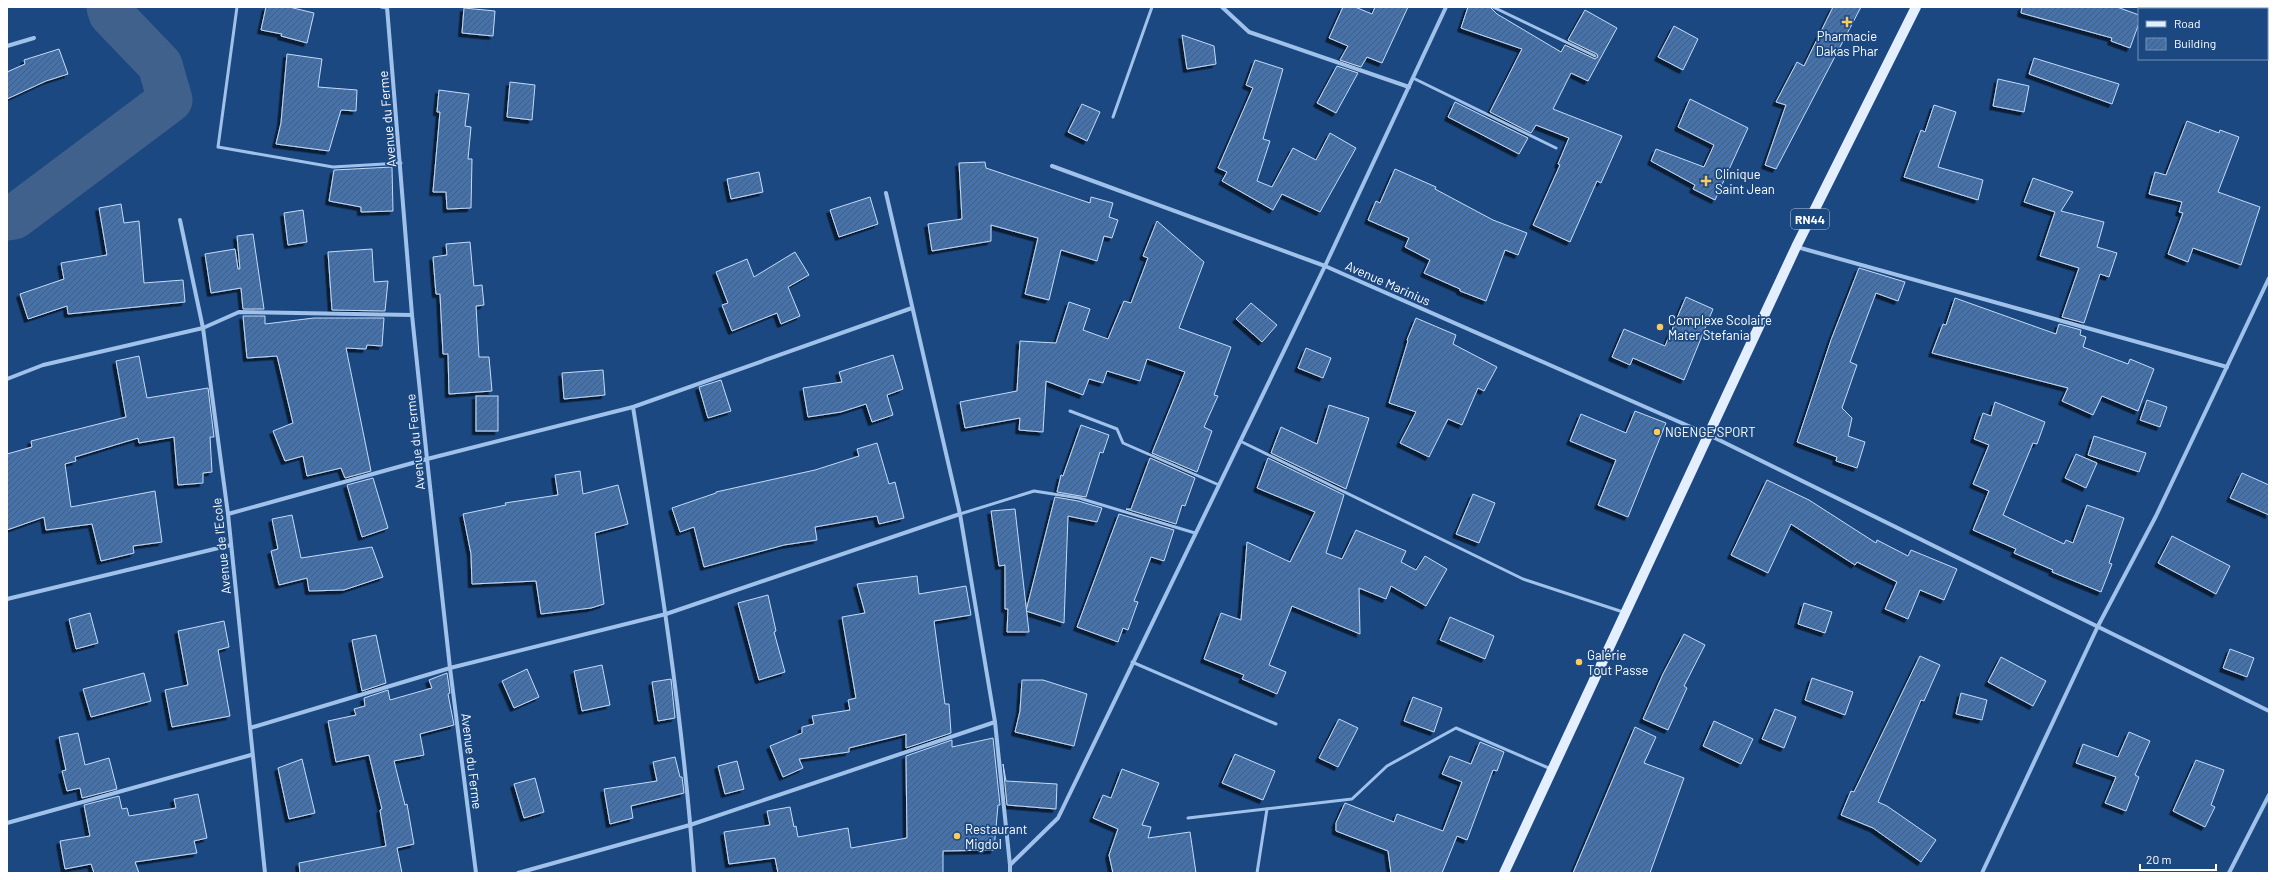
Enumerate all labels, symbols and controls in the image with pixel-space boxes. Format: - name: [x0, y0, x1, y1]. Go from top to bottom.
- legend: [2138, 8, 2268, 60]
- text: Road: [2174, 16, 2201, 30]
- marker: Pharmacie Dakas Phar: [1842, 17, 1852, 27]
- place label: Pharmacie Dakas Phar: [1816, 28, 1879, 59]
- text: Building: [2174, 36, 2216, 50]
- street label: Avenue du Ferme: [375, 70, 399, 168]
- place label: Clinique Saint Jean: [1715, 166, 1775, 197]
- marker: Clinique Saint Jean: [1700, 175, 1712, 187]
- road number: RN44: [1791, 209, 1829, 229]
- street label: Avenue Marinius: [1343, 257, 1433, 309]
- place label: Complexe Scolaire Mater Stefania: [1668, 312, 1772, 343]
- marker: Complexe Scolaire Mater Stefania: [1655, 322, 1665, 332]
- street label: Avenue du Ferme: [402, 393, 428, 491]
- place label: NGENGE SPORT: [1665, 424, 1756, 440]
- marker: NGENGE SPORT: [1652, 427, 1662, 437]
- street label: Avenue de l'Ecole: [208, 497, 234, 595]
- place label: Galérie Tout Passe: [1587, 647, 1648, 678]
- marker: Galérie Tout Passe: [1574, 657, 1584, 667]
- street label: Avenue du Ferme: [458, 712, 486, 810]
- place label: Restaurant Migdol: [965, 821, 1027, 852]
- marker: Restaurant Migdol: [952, 831, 962, 841]
- scale bar: [2140, 846, 2216, 872]
- text: 20 m: [2146, 852, 2172, 866]

